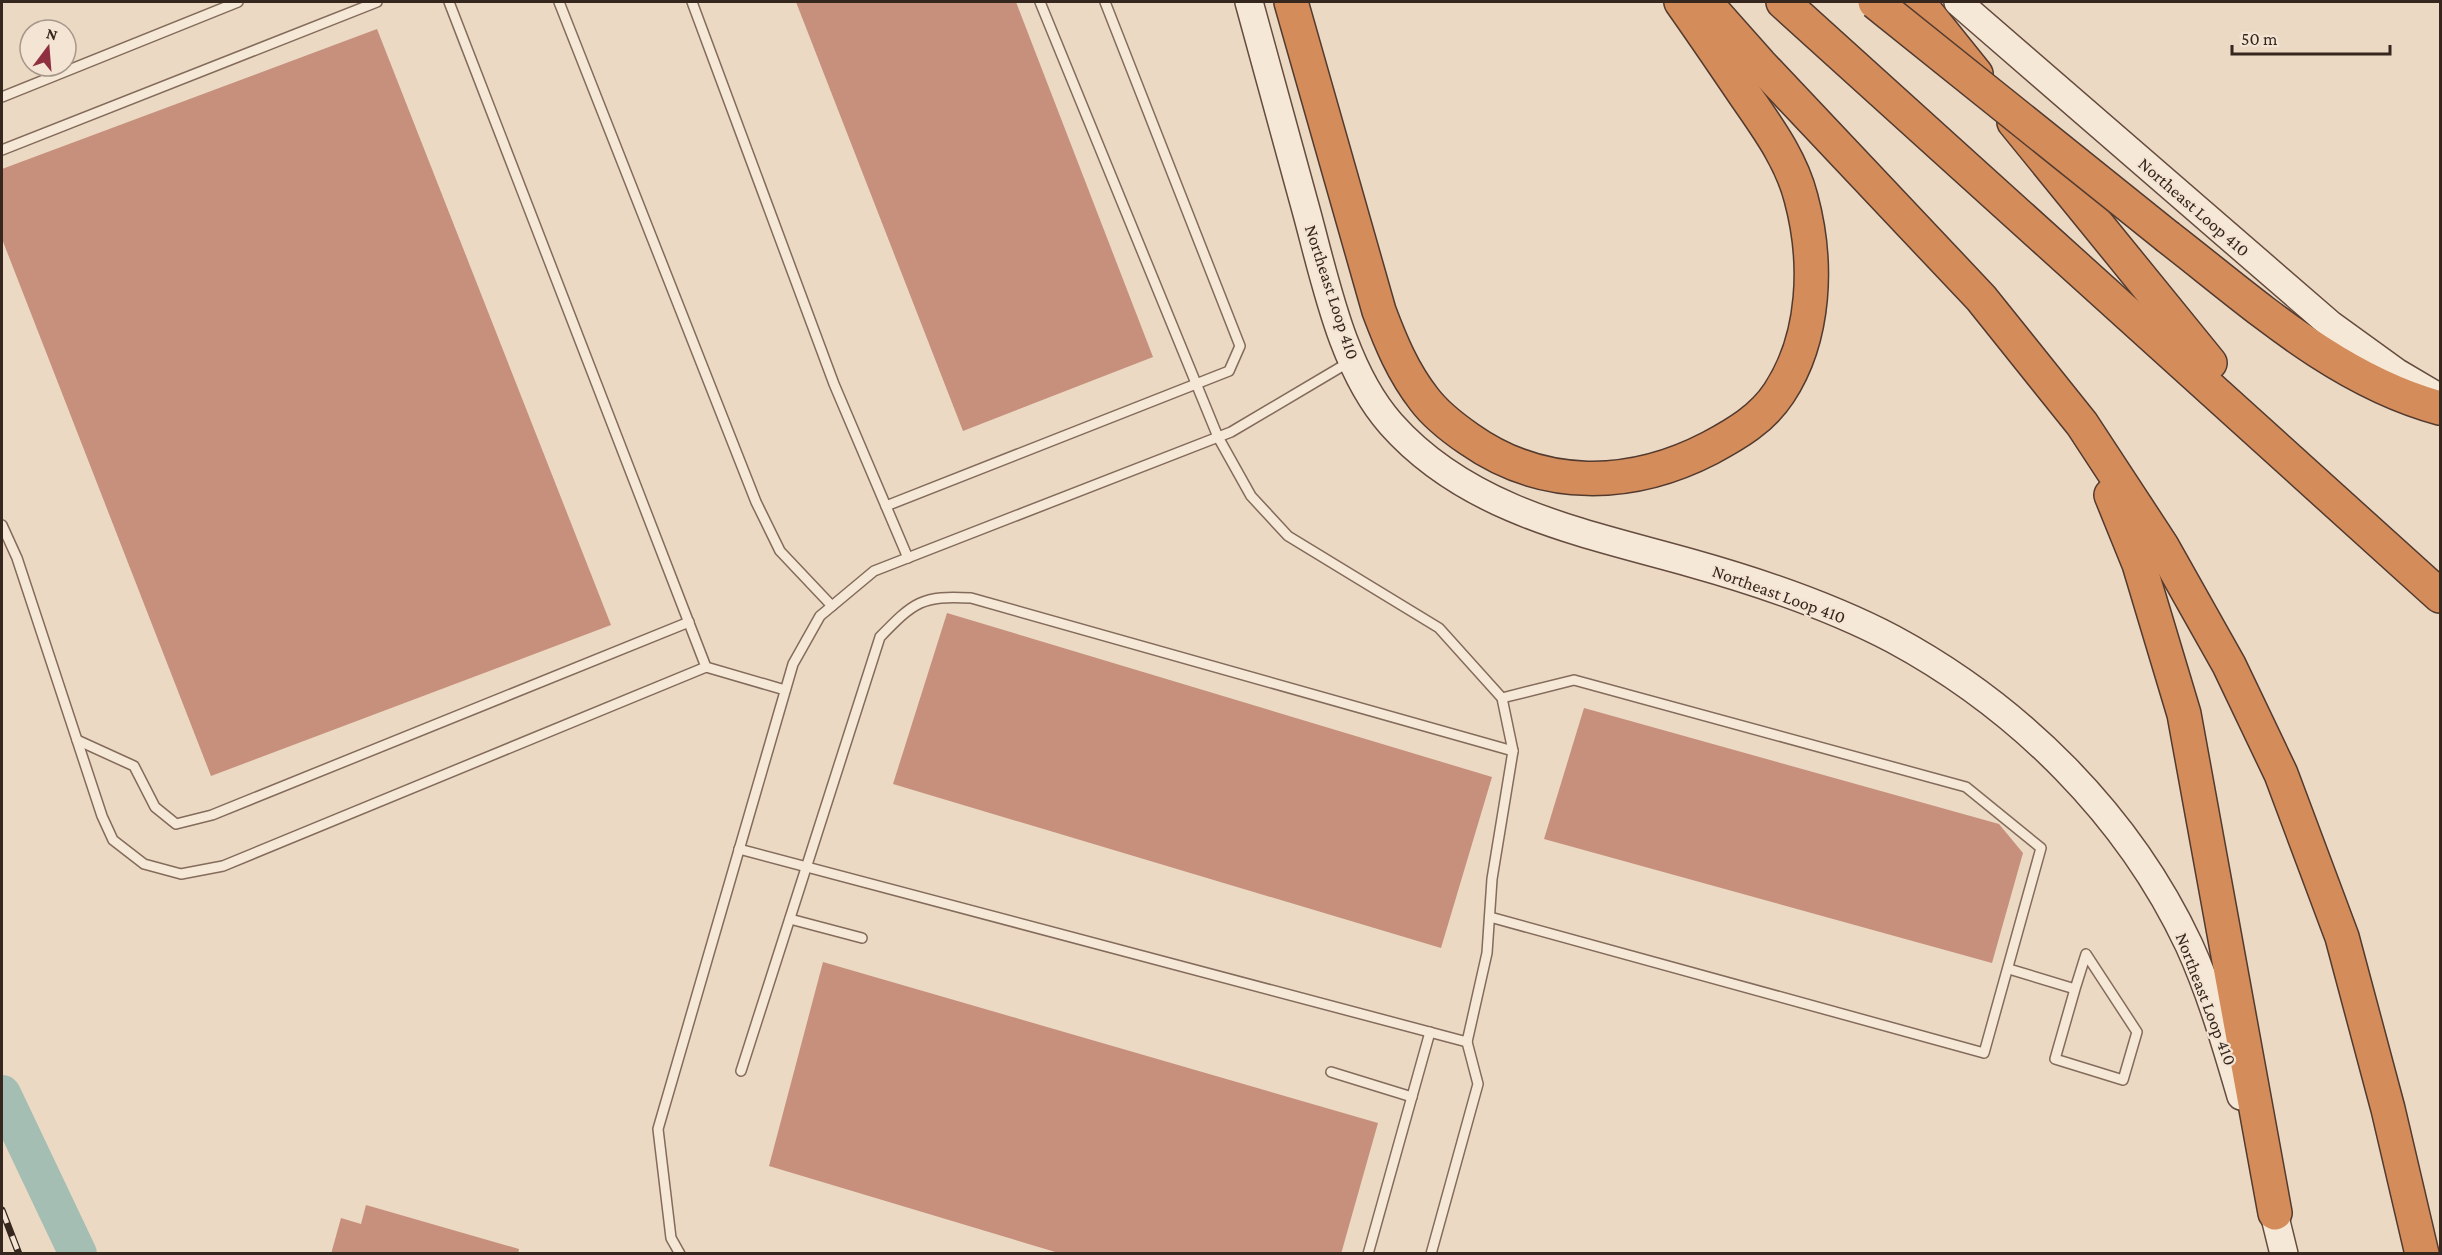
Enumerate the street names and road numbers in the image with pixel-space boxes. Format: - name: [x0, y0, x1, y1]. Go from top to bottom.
- street label: Northeast Loop 410: [2134, 153, 2254, 261]
- street label: Northeast Loop 410: [1301, 222, 1363, 362]
- street label: Northeast Loop 410: [1710, 561, 1848, 627]
- street label: Northeast Loop 410: [2172, 930, 2240, 1068]

